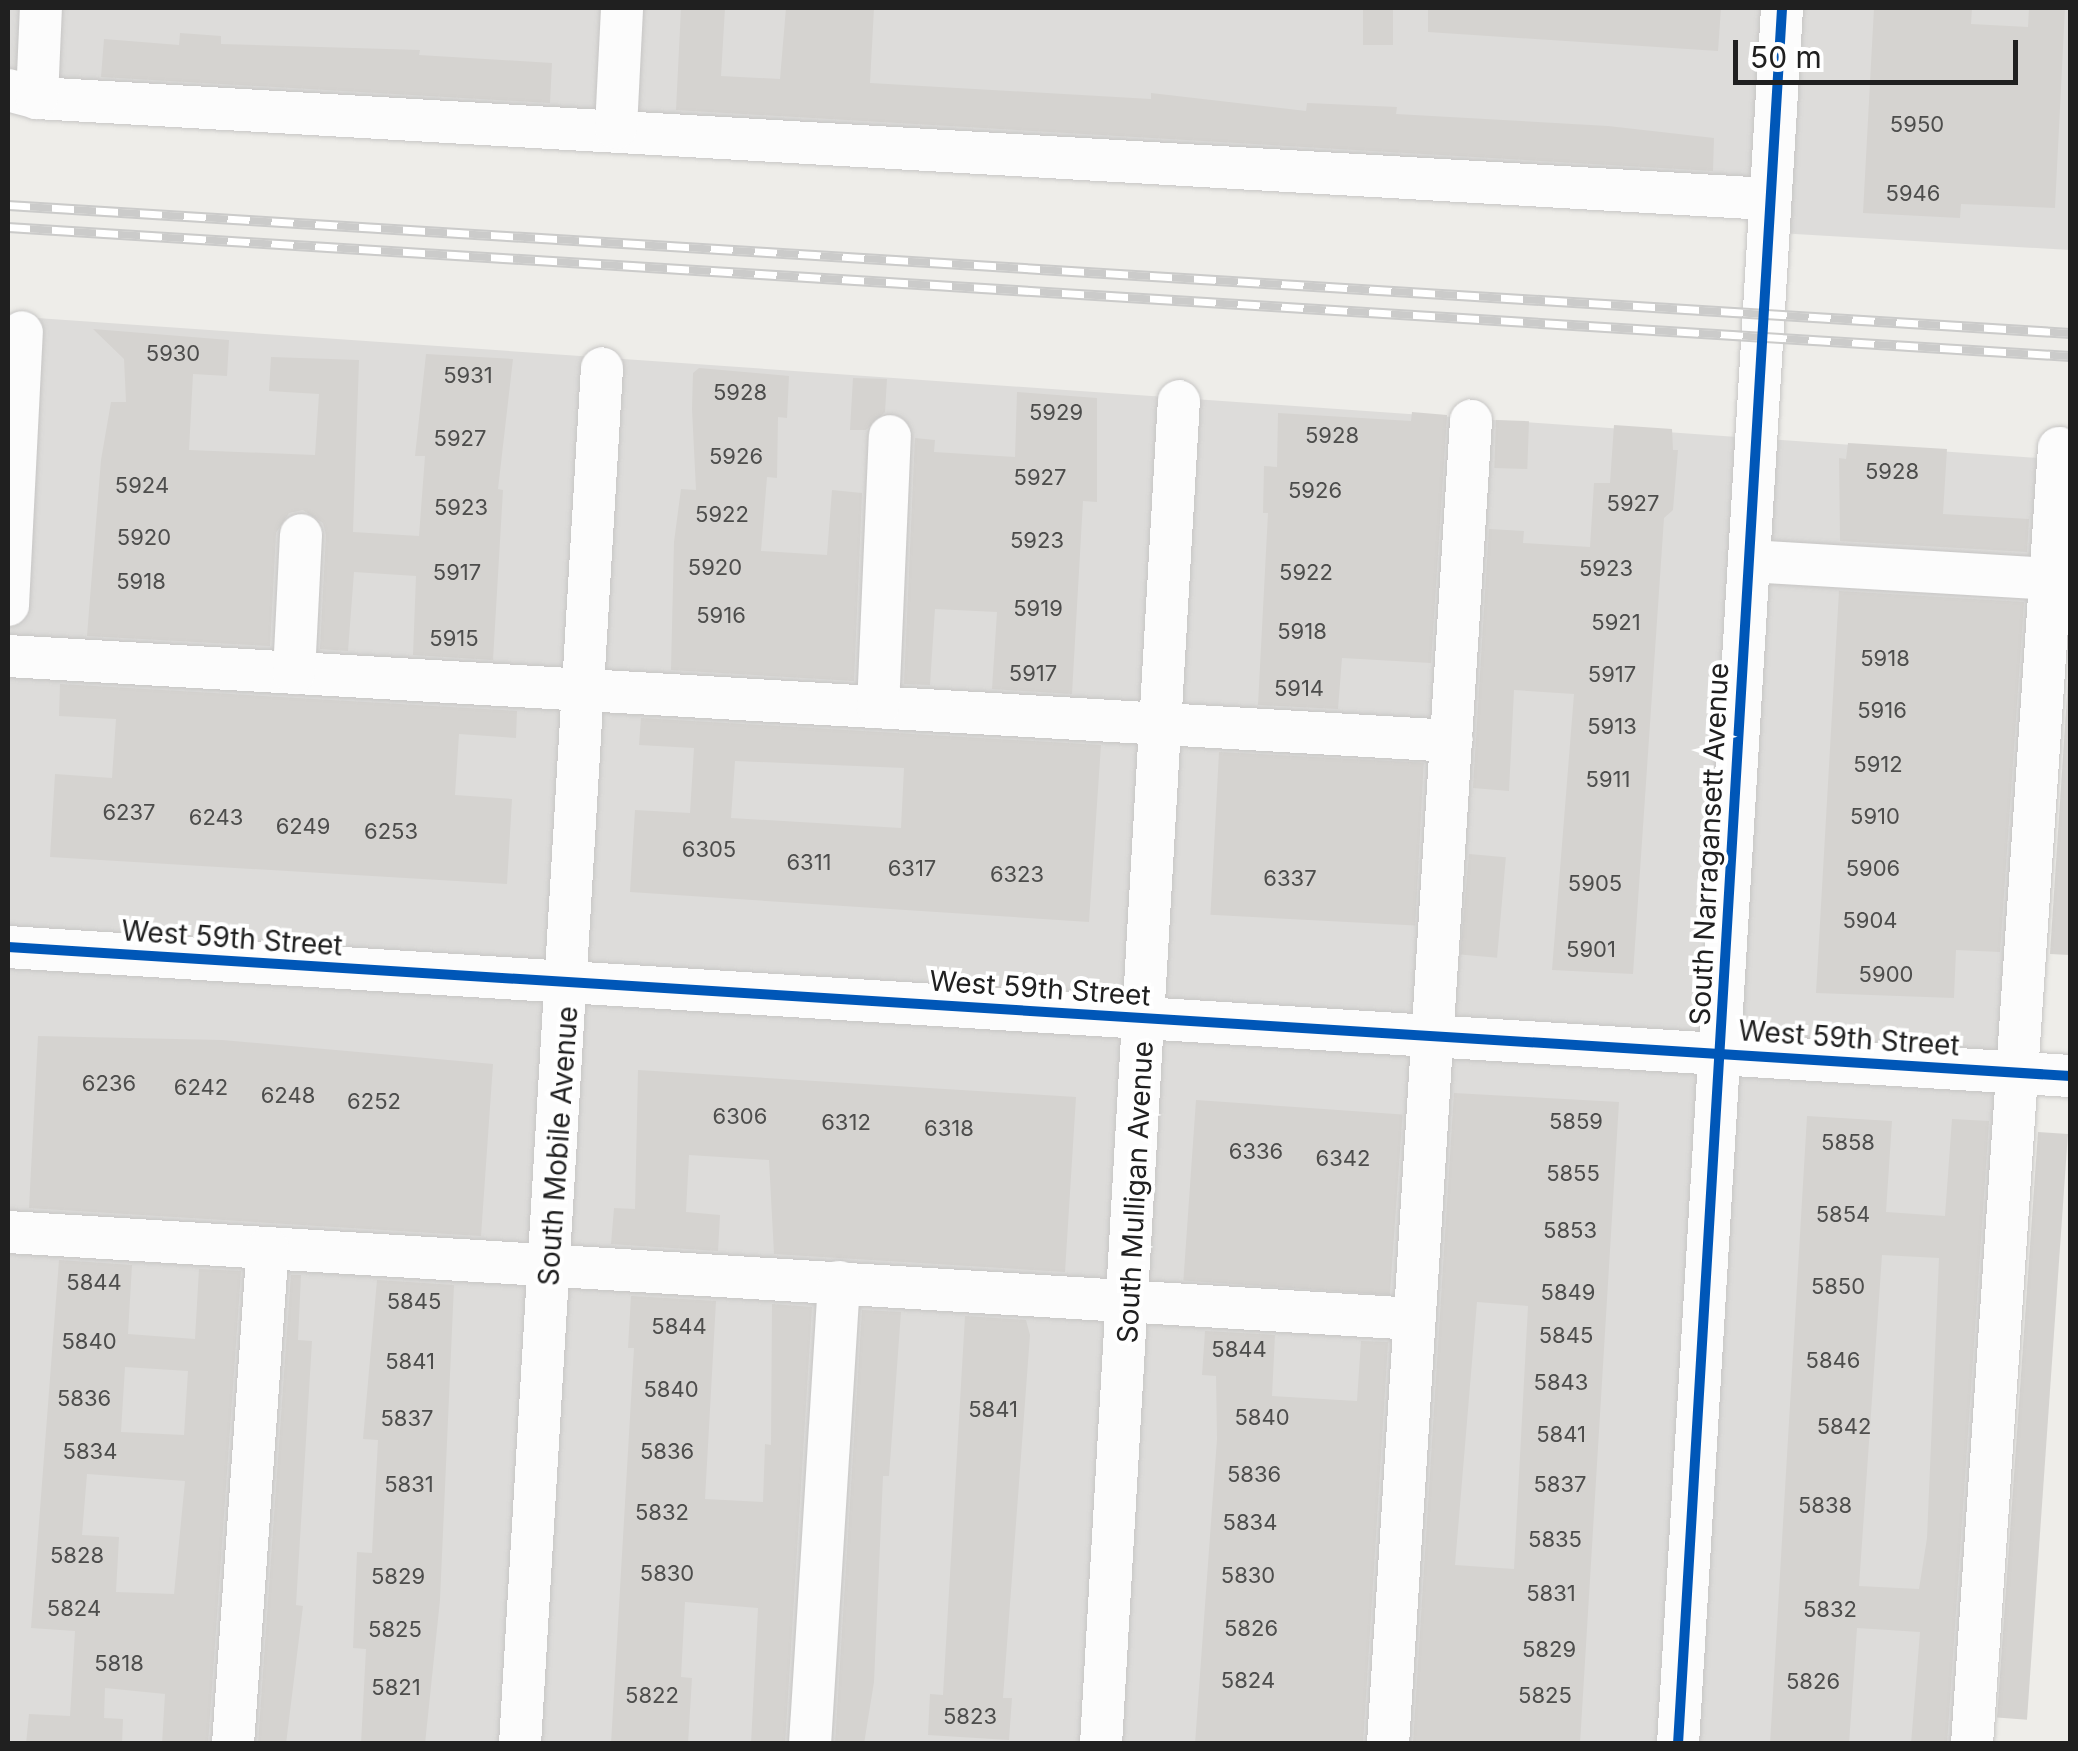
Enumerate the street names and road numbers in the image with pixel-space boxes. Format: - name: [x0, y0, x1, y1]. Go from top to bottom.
- street label: South Narragansett Avenue: [1683, 662, 1735, 1026]
- street label: West 59th Street: [120, 914, 344, 962]
- street label: West 59th Street: [928, 964, 1152, 1012]
- street label: South Mobile Avenue: [531, 1005, 585, 1287]
- street label: West 59th Street: [1737, 1014, 1961, 1062]
- street label: South Mulligan Avenue: [1110, 1040, 1160, 1344]

